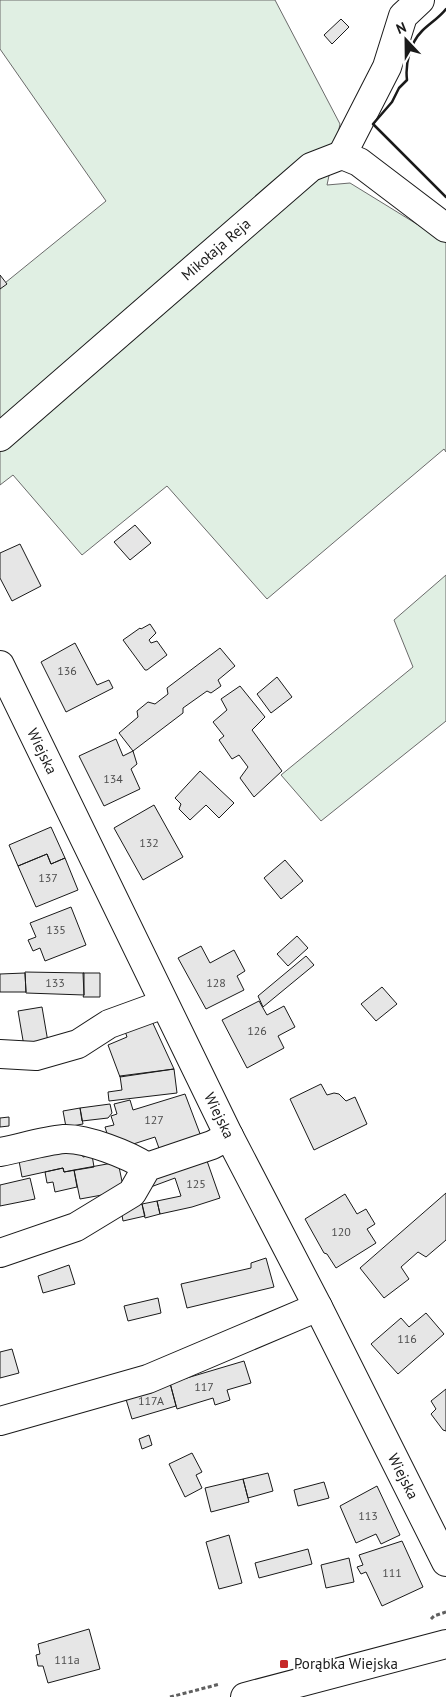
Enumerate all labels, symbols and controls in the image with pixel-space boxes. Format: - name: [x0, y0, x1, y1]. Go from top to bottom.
- north arrow: [381, 15, 431, 65]
- text: N: [393, 18, 409, 38]
- street label: Mikołaja Reja: [177, 214, 254, 284]
- house number: 136: [57, 663, 77, 678]
- street label: Wiejska: [23, 725, 62, 777]
- house number: 134: [103, 771, 123, 786]
- house number: 132: [139, 835, 159, 850]
- house number: 137: [38, 870, 58, 885]
- house number: 135: [46, 922, 66, 937]
- house number: 133: [45, 975, 65, 990]
- house number: 128: [206, 975, 226, 990]
- house number: 126: [247, 1023, 267, 1038]
- street label: Wiejska: [200, 1089, 239, 1142]
- house number: 127: [144, 1112, 164, 1127]
- house number: 125: [186, 1176, 206, 1191]
- house number: 120: [331, 1224, 351, 1239]
- house number: 116: [397, 1331, 417, 1346]
- house number: 117: [194, 1379, 214, 1394]
- house number: 117A: [138, 1393, 164, 1408]
- street label: Wiejska: [384, 1450, 423, 1502]
- house number: 113: [358, 1508, 378, 1523]
- house number: 111: [382, 1565, 402, 1580]
- house number: 111a: [54, 1652, 80, 1667]
- place label: Porąbka Wiejska: [294, 1654, 398, 1673]
- marker: Porąbka Wiejska: [278, 1658, 290, 1670]

